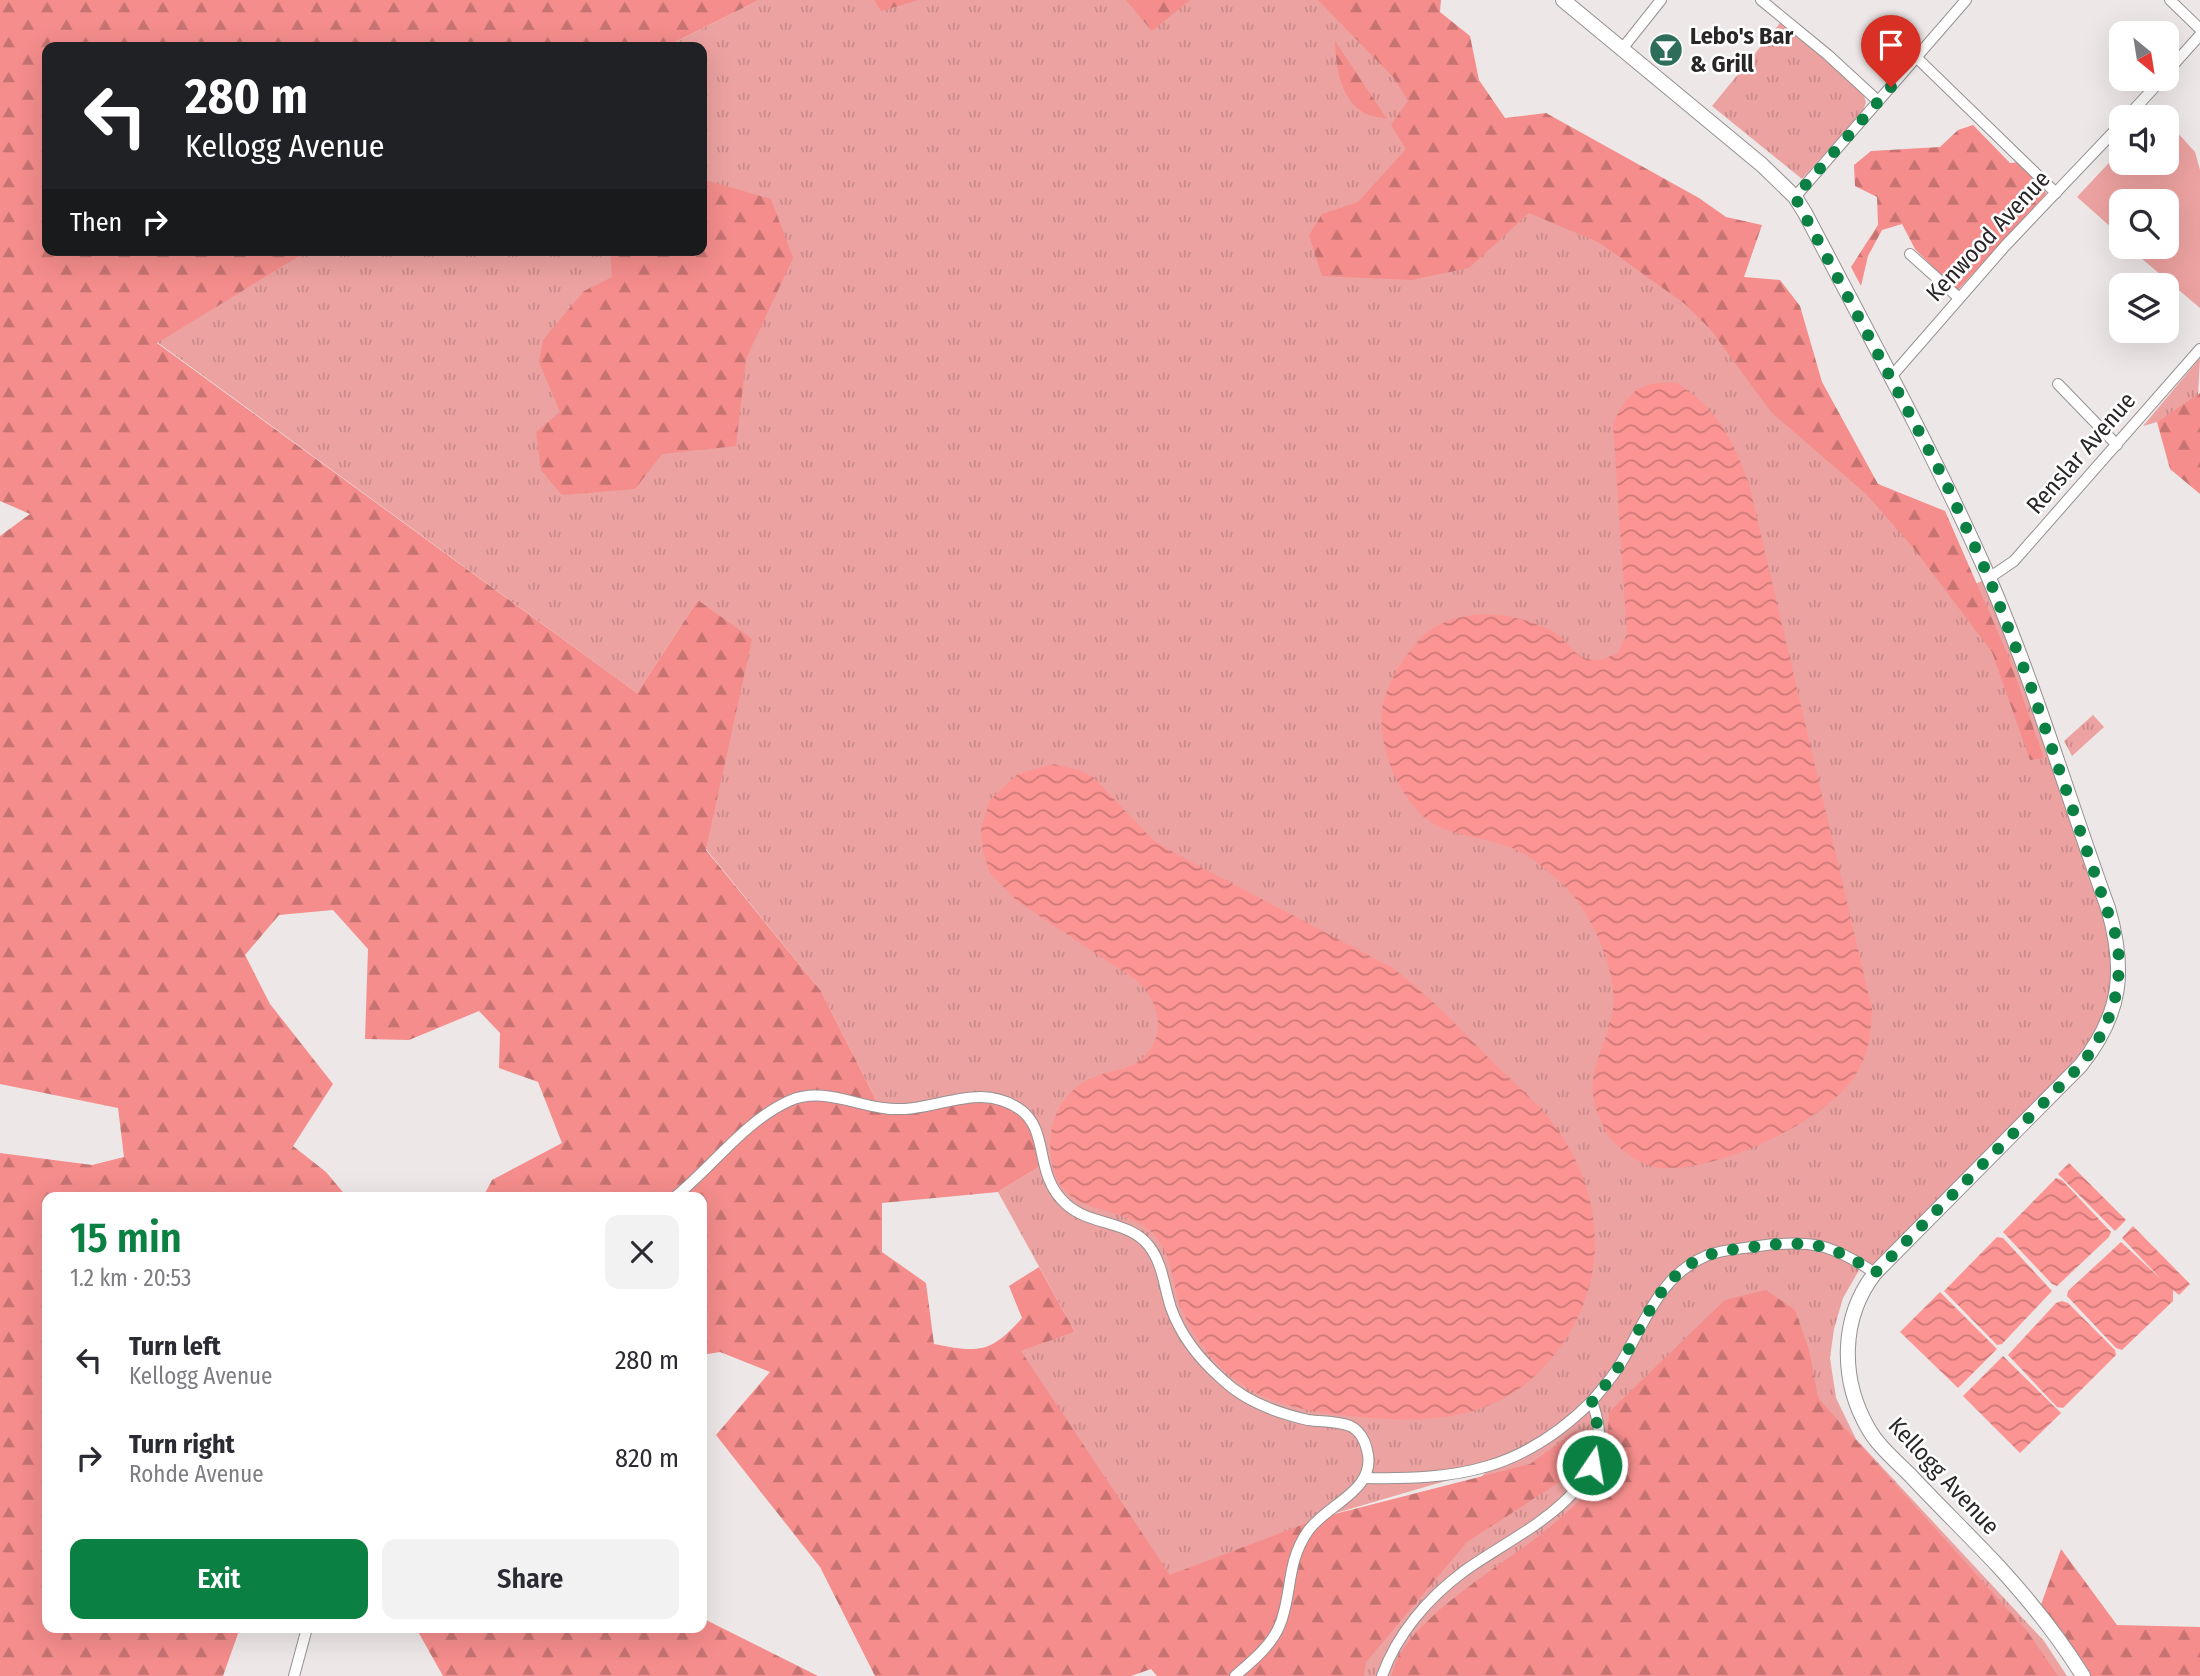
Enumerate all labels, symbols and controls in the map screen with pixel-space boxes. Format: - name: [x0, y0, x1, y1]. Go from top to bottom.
- pin: [1861, 15, 1921, 87]
- north arrow: [2109, 21, 2179, 91]
- map controls: [2109, 21, 2179, 343]
- place label: Lebo's Bar & Grill: [1690, 22, 1793, 78]
- icon: arrive: [1872, 26, 1910, 64]
- bar icon: Lebo's Bar & Grill: [1647, 31, 1685, 69]
- text: 280 m: [185, 67, 308, 126]
- icon: left: [70, 70, 161, 161]
- button: sound: [2109, 105, 2179, 175]
- text: Kellogg Avenue: [185, 127, 385, 165]
- street label: Kenwood Avenue: [1920, 165, 2056, 307]
- button: search: [2109, 189, 2179, 259]
- icon: right: [136, 203, 174, 241]
- text: Then: [70, 207, 122, 238]
- button: layers: [2109, 273, 2179, 343]
- street label: Renslar Avenue: [2021, 387, 2141, 519]
- text: 15 min: [70, 1213, 182, 1263]
- button: close: [605, 1215, 679, 1289]
- text: 1.2 km · 20:53: [70, 1264, 191, 1292]
- text: Turn left: [129, 1331, 221, 1362]
- icon: left: [70, 1341, 108, 1379]
- text: 280 m: [615, 1345, 679, 1376]
- text: Kellogg Avenue: [129, 1362, 272, 1390]
- street label: Kellogg Avenue: [1883, 1412, 2005, 1540]
- position arrow: [1555, 1428, 1629, 1502]
- text: Turn right: [129, 1429, 235, 1460]
- icon: right: [70, 1439, 108, 1477]
- text: 820 m: [615, 1443, 679, 1474]
- text: Rohde Avenue: [129, 1460, 264, 1488]
- button: Exit: [70, 1539, 368, 1619]
- button: Share: [382, 1539, 679, 1619]

